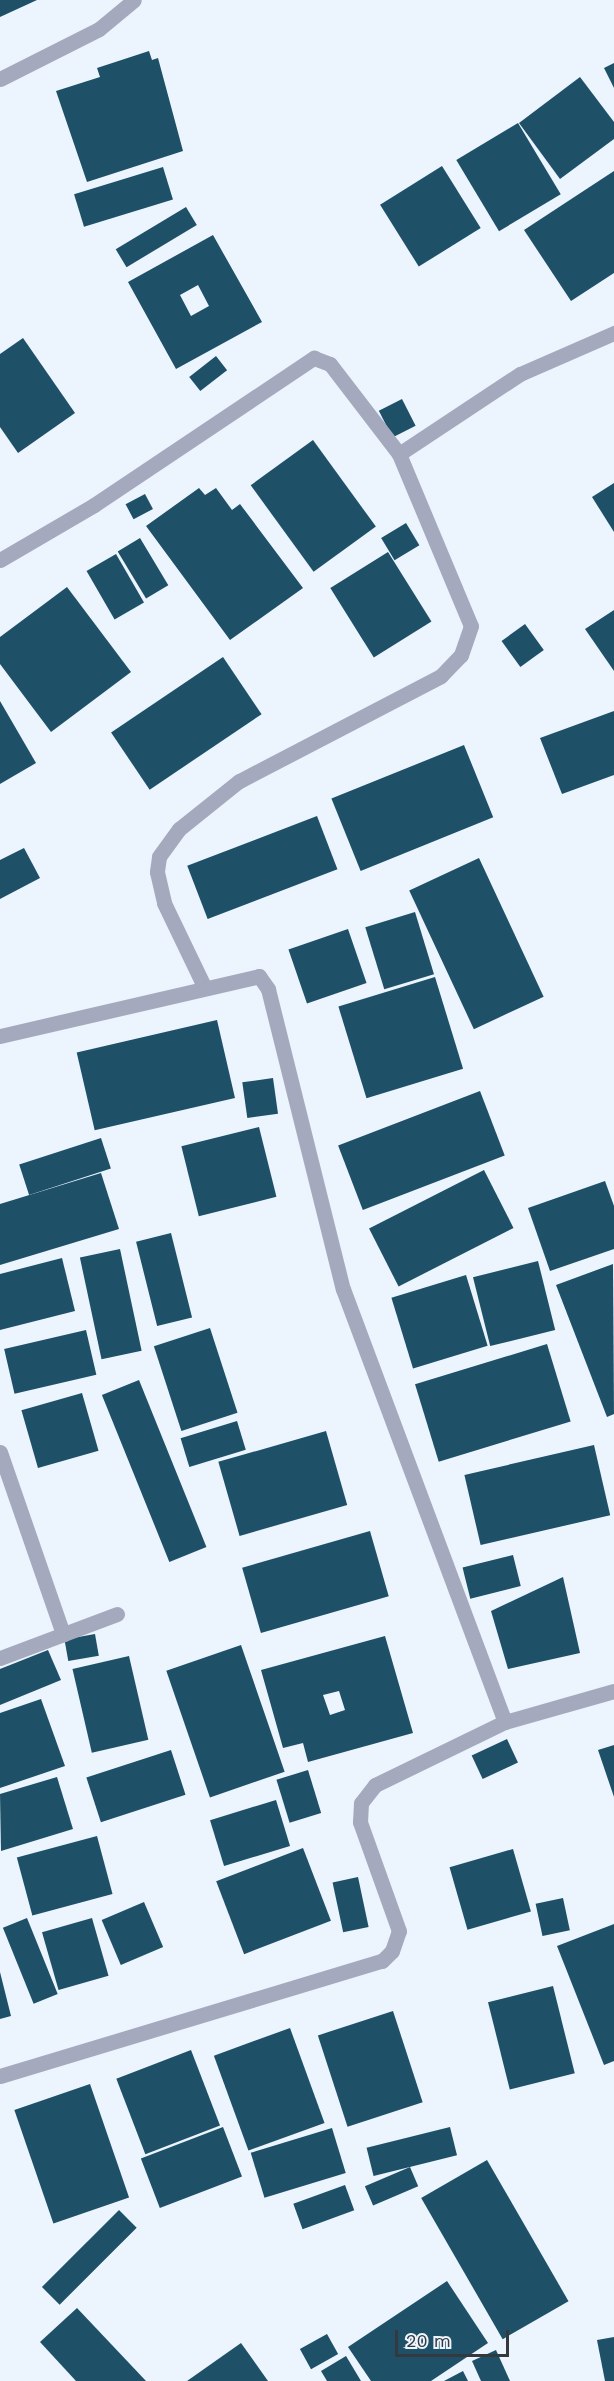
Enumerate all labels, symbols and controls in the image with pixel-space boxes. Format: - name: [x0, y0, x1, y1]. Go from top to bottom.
- scale bar: [398, 2318, 512, 2356]
- text: 20 m: [406, 2330, 451, 2351]

